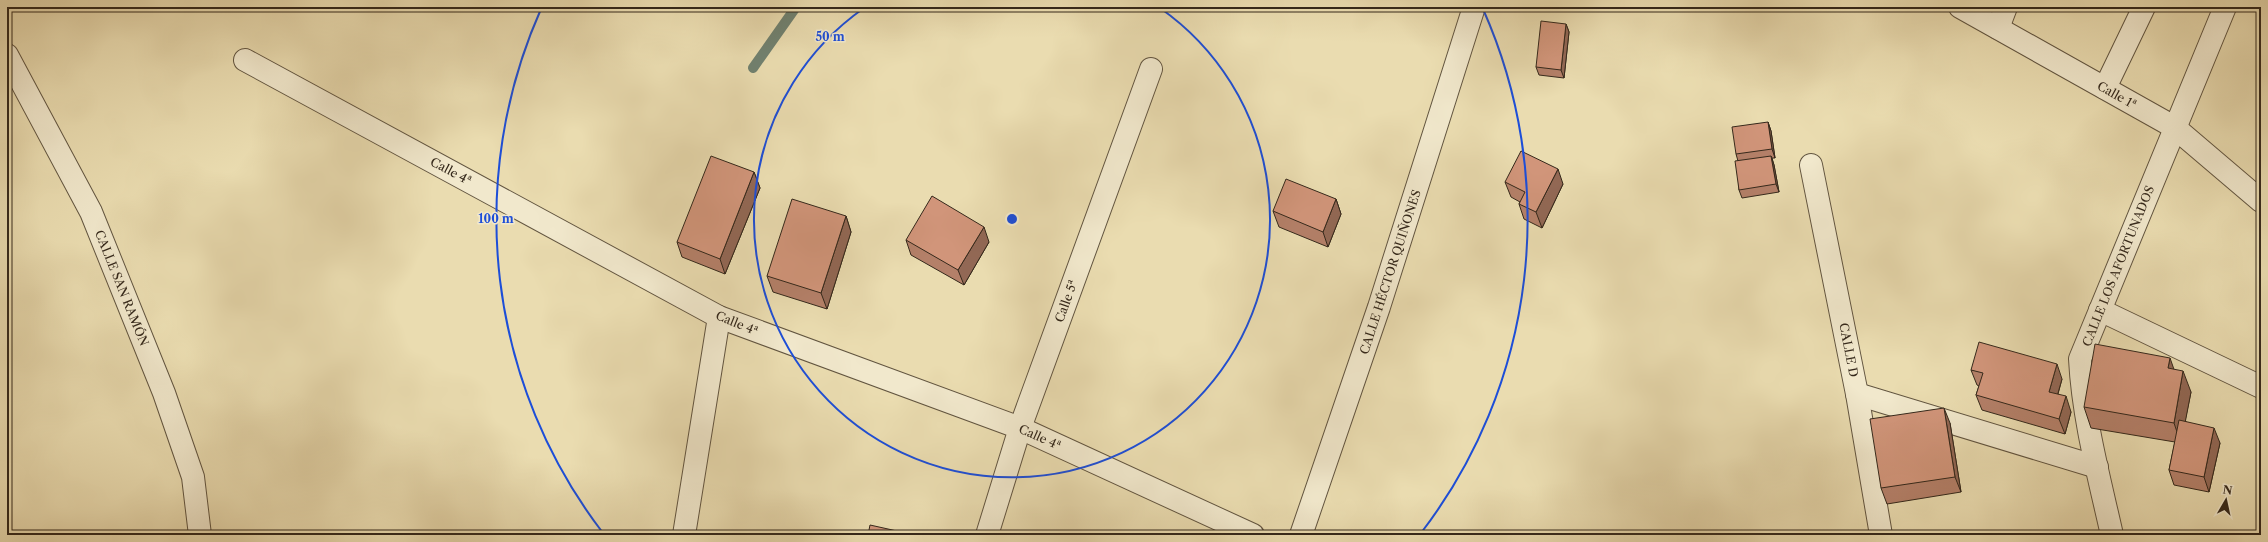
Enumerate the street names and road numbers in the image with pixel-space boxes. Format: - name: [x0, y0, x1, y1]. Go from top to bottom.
- street label: Calle 1ª: [2095, 78, 2139, 112]
- street label: Calle 4ª: [428, 154, 474, 188]
- street label: CALLE LOS AFORTUNADOS: [2079, 183, 2157, 349]
- street label: CALLE HÉCTOR QUIÑONES: [1355, 188, 1424, 356]
- street label: CALLE SAN RAMÓN: [92, 227, 153, 348]
- street label: Calle 5ª: [1051, 278, 1081, 324]
- street label: Calle 4ª: [714, 308, 760, 338]
- street label: CALLE D: [1836, 322, 1862, 379]
- street label: Calle 4ª: [1017, 421, 1063, 453]

